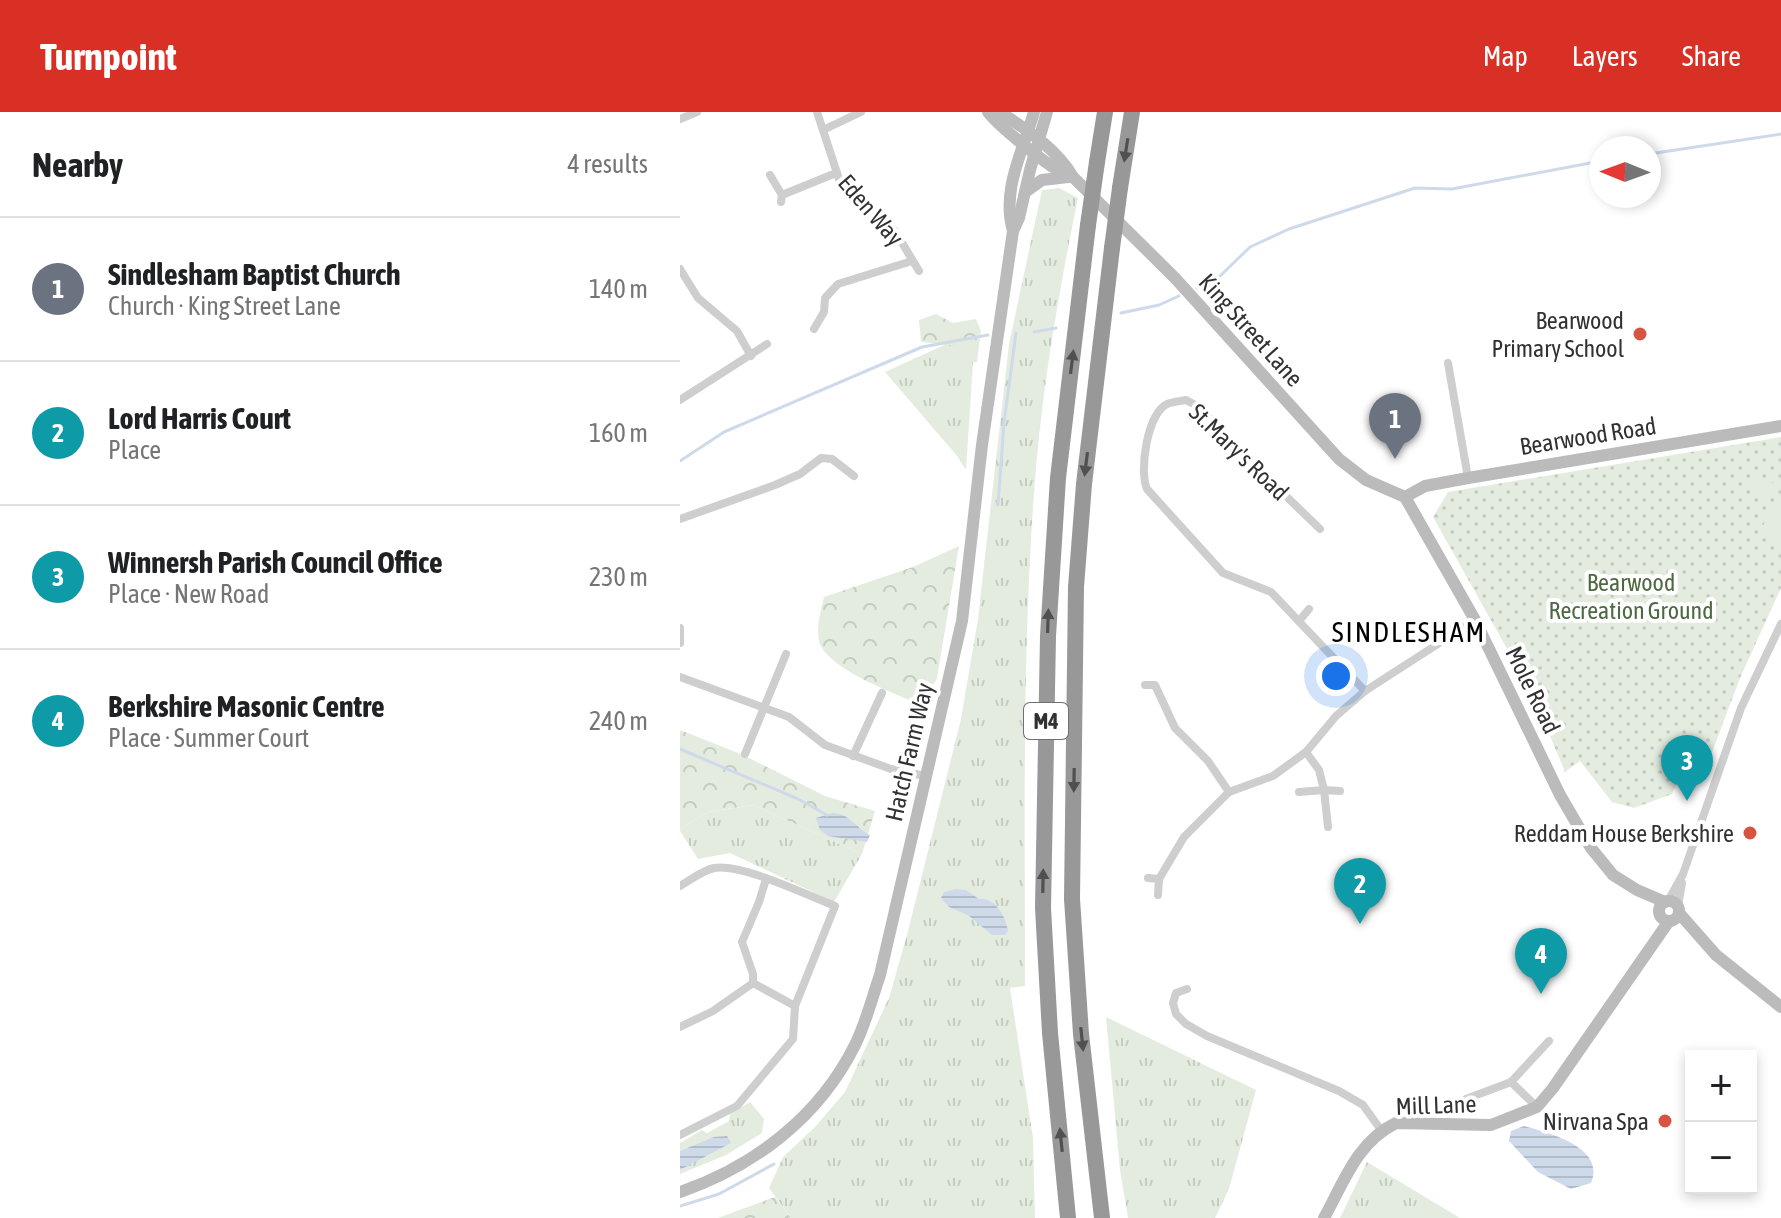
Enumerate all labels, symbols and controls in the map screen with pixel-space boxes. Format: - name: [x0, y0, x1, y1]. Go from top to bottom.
- text: Turnpoint: [40, 35, 177, 78]
- text: Map: [1483, 40, 1528, 72]
- text: Layers: [1572, 40, 1638, 72]
- text: Share: [1682, 40, 1741, 72]
- north arrow: [1589, 136, 1661, 208]
- one-way arrow: [1120, 138, 1132, 163]
- text: Nearby: [32, 145, 123, 184]
- text: 4 results: [567, 149, 648, 179]
- street label: Eden Way: [833, 169, 909, 251]
- text: Sindlesham Baptist Church: [108, 257, 401, 291]
- street label: King Street Lane: [1194, 268, 1308, 392]
- text: 1: [52, 274, 64, 304]
- text: 140 m: [589, 274, 648, 304]
- text: Church · King Street Lane: [108, 291, 341, 321]
- place label: Bearwood Primary School: [1491, 307, 1625, 362]
- marker: Bearwood Primary School: [1631, 325, 1649, 343]
- one-way arrow: [1065, 349, 1078, 374]
- pin: 1: [1369, 393, 1421, 459]
- street label: St.Mary's Road: [1184, 398, 1294, 506]
- text: Lord Harris Court: [108, 401, 291, 435]
- street label: Bearwood Road: [1518, 412, 1658, 460]
- text: 2: [52, 418, 64, 448]
- text: 160 m: [589, 418, 648, 448]
- text: Place: [108, 435, 161, 465]
- one-way arrow: [1080, 452, 1093, 477]
- text: Winnersh Parish Council Office: [108, 545, 443, 579]
- text: 3: [52, 562, 64, 592]
- text: 230 m: [589, 562, 648, 592]
- park label: Bearwood Recreation Ground: [1548, 569, 1714, 624]
- text: Place · New Road: [108, 579, 269, 609]
- one-way arrow: [1042, 608, 1055, 633]
- district label: SINDLESHAM: [1332, 616, 1486, 648]
- street label: Mole Road: [1500, 642, 1566, 738]
- your location: [1316, 656, 1356, 696]
- street label: Hatch Farm Way: [880, 680, 938, 824]
- text: Berkshire Masonic Centre: [108, 689, 385, 723]
- road number: M4: [1024, 703, 1068, 739]
- text: 4: [52, 706, 64, 736]
- text: 240 m: [589, 706, 648, 736]
- text: Place · Summer Court: [108, 723, 309, 753]
- pin: 3: [1661, 735, 1713, 801]
- one-way arrow: [1068, 768, 1080, 793]
- place label: Reddam House Berkshire: [1514, 820, 1734, 847]
- marker: Reddam House Berkshire: [1741, 824, 1759, 842]
- pin: 2: [1334, 858, 1386, 924]
- one-way arrow: [1037, 868, 1050, 893]
- pin: 4: [1515, 928, 1567, 994]
- one-way arrow: [1076, 1027, 1089, 1052]
- map controls: [1685, 1050, 1757, 1194]
- button: +: [1685, 1050, 1757, 1122]
- street label: Mill Lane: [1395, 1090, 1477, 1120]
- place label: Nirvana Spa: [1543, 1108, 1649, 1135]
- marker: Nirvana Spa: [1656, 1112, 1674, 1130]
- button: −: [1685, 1122, 1757, 1194]
- one-way arrow: [1054, 1127, 1067, 1152]

